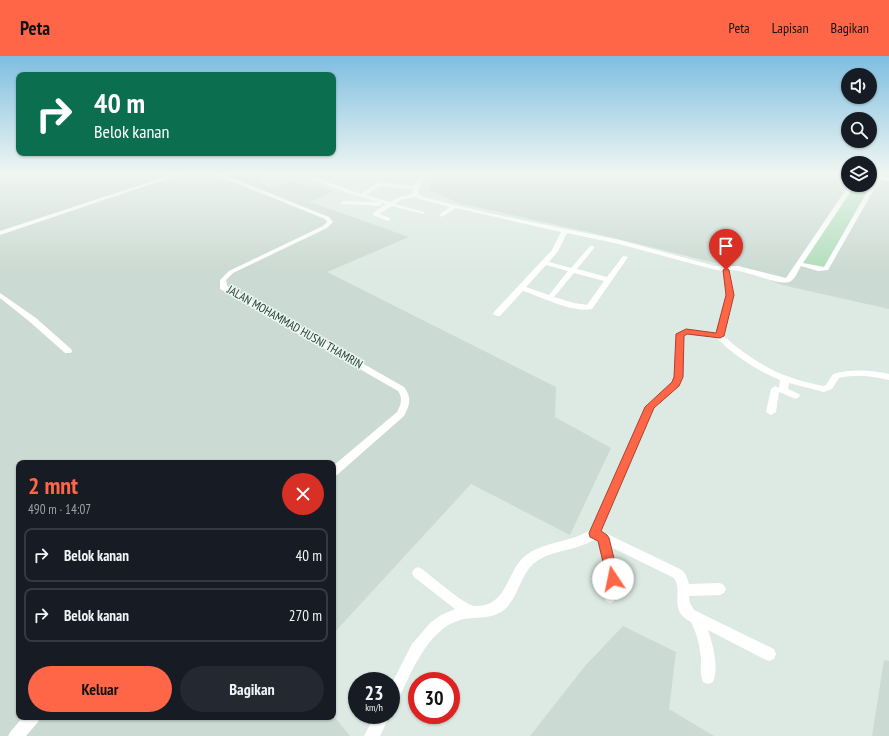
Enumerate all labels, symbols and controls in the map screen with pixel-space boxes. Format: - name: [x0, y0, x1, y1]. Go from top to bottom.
- text: Peta: [20, 16, 50, 40]
- text: Peta: [729, 19, 750, 37]
- text: Lapisan: [772, 19, 809, 37]
- text: Bagikan: [831, 19, 869, 37]
- map controls: [841, 68, 877, 192]
- button: sound: [841, 68, 877, 104]
- text: 40 m: [94, 84, 145, 121]
- icon: right: [28, 88, 80, 140]
- button: search: [841, 112, 877, 148]
- text: Belok kanan: [94, 120, 169, 143]
- button: layers: [841, 156, 877, 192]
- pin: [709, 229, 743, 270]
- icon: arrive: [715, 235, 737, 257]
- street label: JALAN MOHAMMAD HUSNI THAMRIN: [224, 281, 366, 372]
- text: 2 mnt: [28, 470, 78, 501]
- button: close: [282, 473, 324, 515]
- text: 490 m · 14:07: [28, 501, 91, 518]
- icon: right: [30, 544, 52, 566]
- text: Belok kanan: [64, 546, 129, 565]
- text: 40 m: [296, 546, 322, 565]
- position arrow: [592, 558, 634, 600]
- icon: right: [30, 604, 52, 626]
- text: Belok kanan: [64, 606, 129, 625]
- text: 270 m: [289, 606, 322, 625]
- button: Keluar: [28, 666, 172, 712]
- button: Bagikan: [180, 666, 324, 712]
- speed limit sign: 30: [408, 672, 460, 724]
- text: 23: [364, 680, 384, 706]
- text: km/h: [365, 701, 383, 714]

